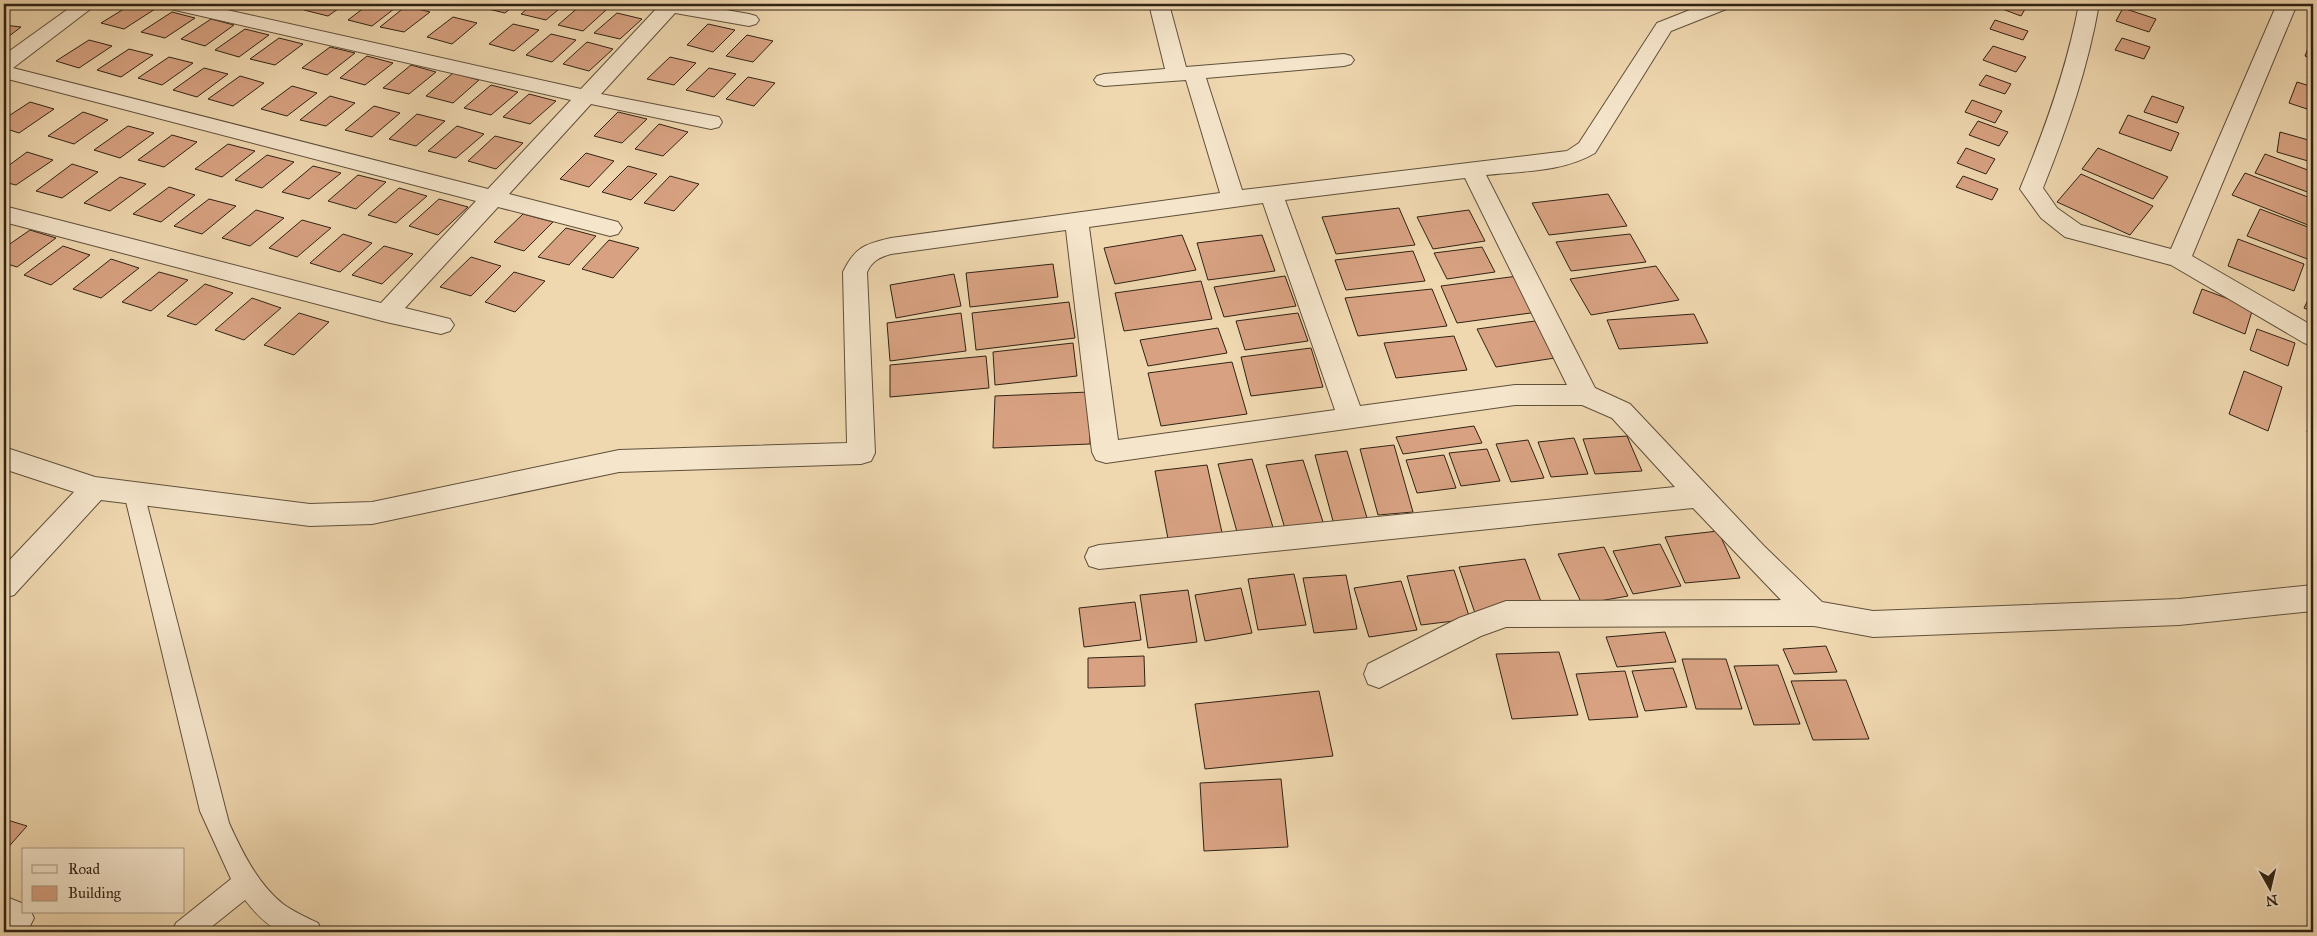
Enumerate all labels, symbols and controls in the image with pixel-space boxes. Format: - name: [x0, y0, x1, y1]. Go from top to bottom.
- legend: [22, 848, 185, 914]
- text: Road: [68, 860, 100, 878]
- north arrow: [2244, 864, 2294, 914]
- text: Building: [68, 884, 122, 902]
- text: N: [2265, 891, 2279, 910]

